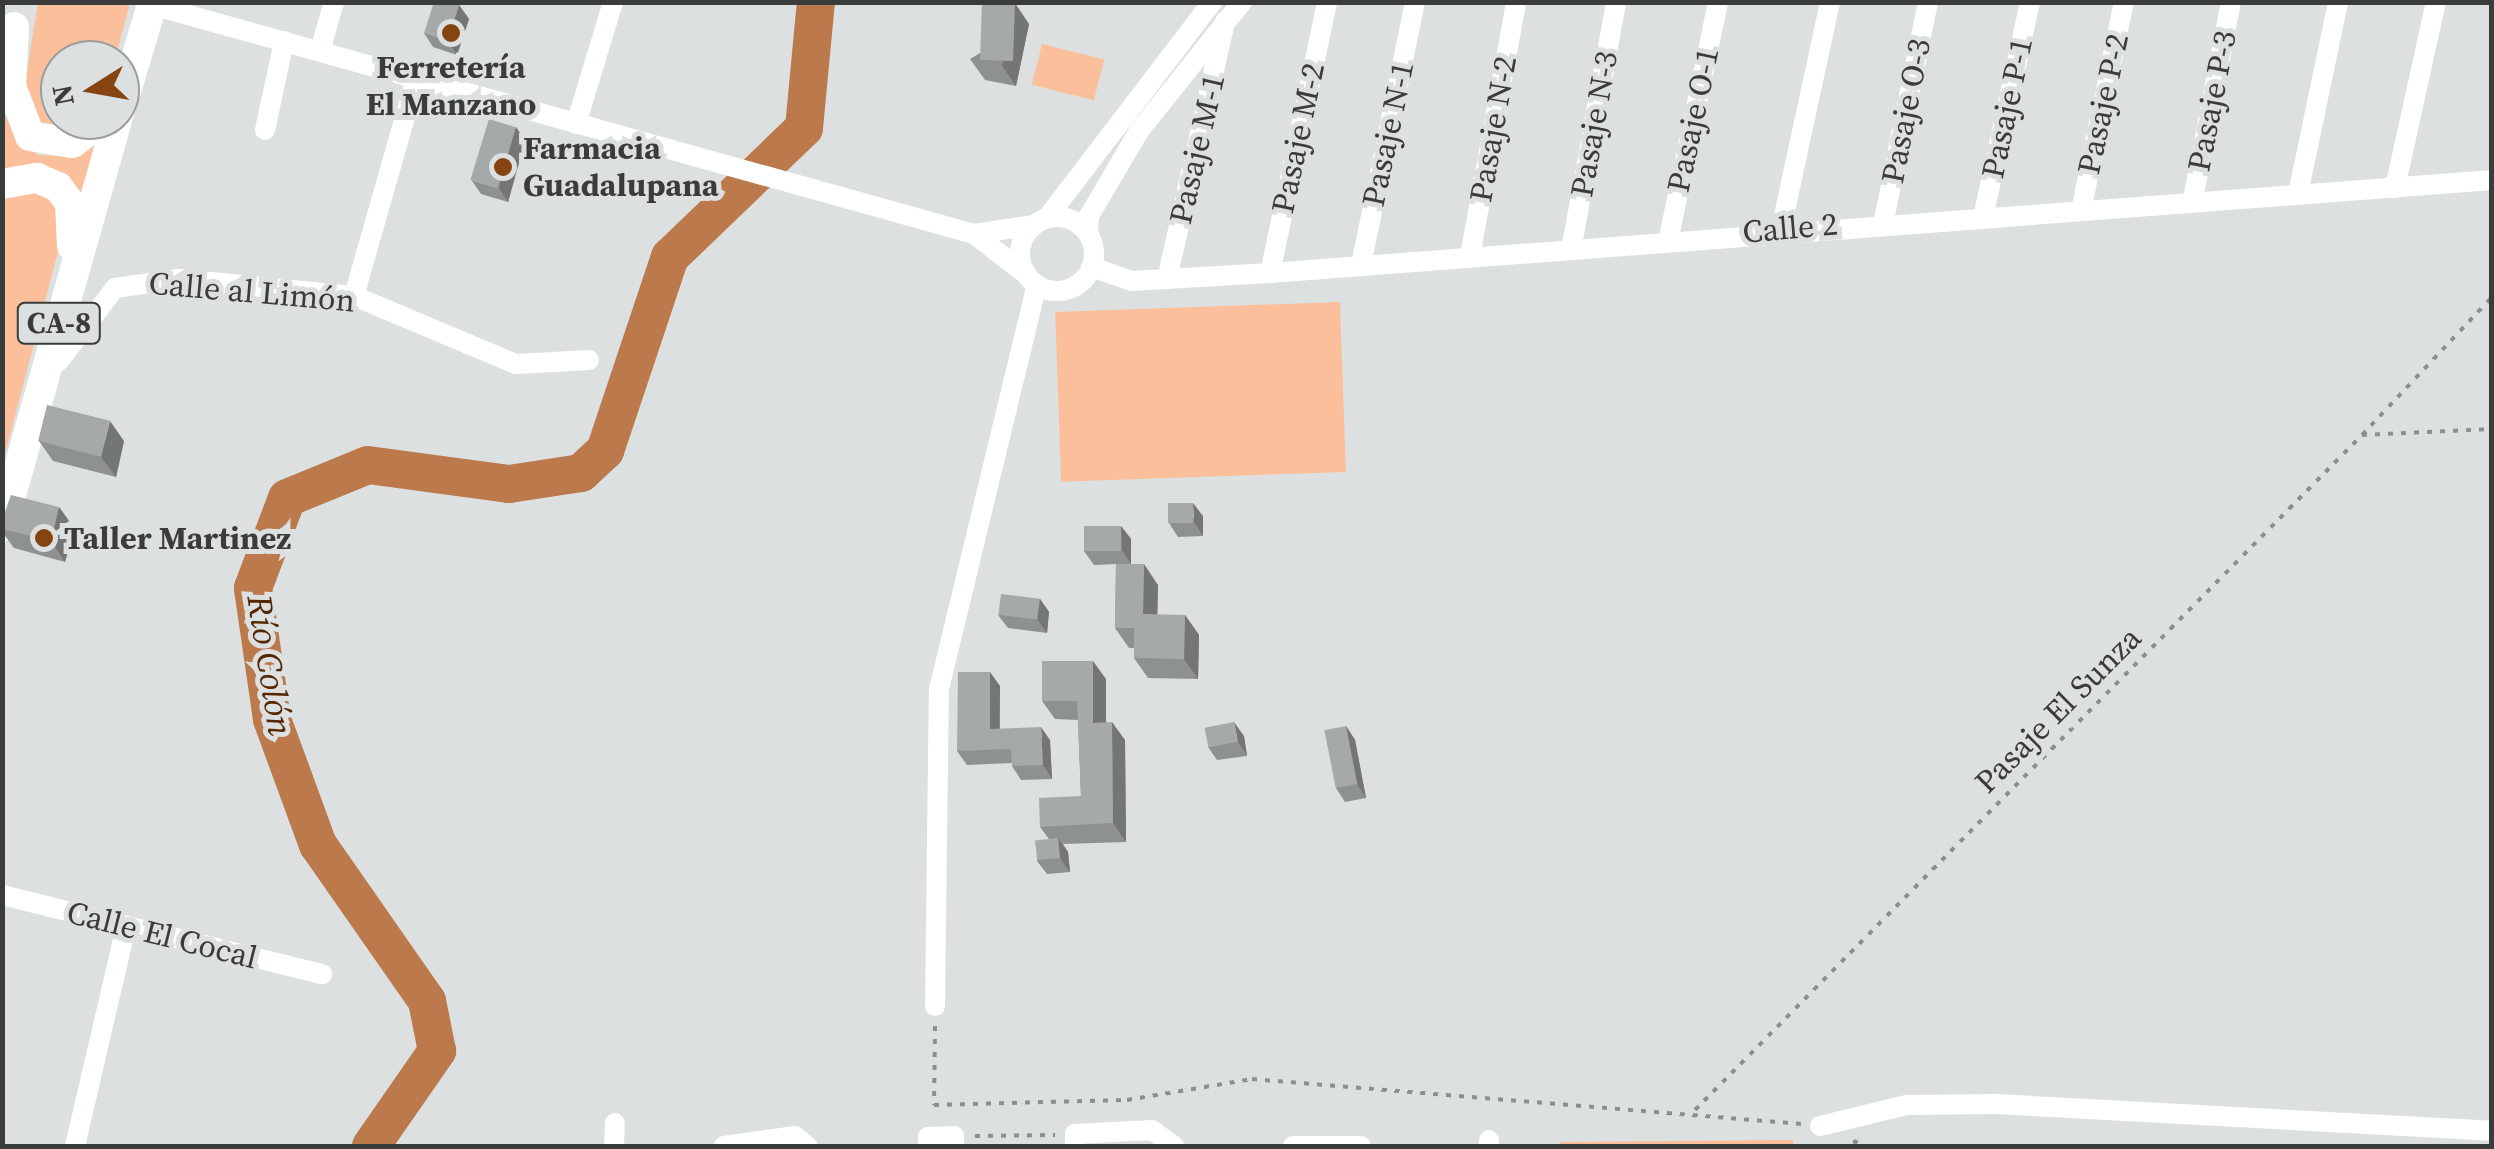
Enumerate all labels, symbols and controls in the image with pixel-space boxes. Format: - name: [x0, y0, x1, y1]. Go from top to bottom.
- marker: Ferretería El Manzano: [440, 22, 462, 44]
- street label: Pasaje P-3: [2180, 27, 2244, 175]
- street label: Pasaje P-2: [2069, 30, 2137, 178]
- street label: Pasaje P-1: [1973, 34, 2041, 182]
- street label: Pasaje O-3: [1873, 35, 1939, 187]
- north arrow: [40, 40, 140, 140]
- street label: Pasaje O-1: [1659, 44, 1727, 196]
- street label: Pasaje N-3: [1562, 48, 1626, 200]
- place label: Ferretería El Manzano: [366, 49, 536, 124]
- street label: Pasaje N-2: [1461, 53, 1525, 205]
- street label: Pasaje N-1: [1354, 58, 1422, 210]
- street label: Pasaje M-2: [1263, 59, 1333, 217]
- street label: Pasaje M-1: [1161, 70, 1233, 228]
- text: N: [42, 82, 83, 109]
- place label: Farmacia Guadalupana: [523, 130, 719, 205]
- marker: Farmacia Guadalupana: [492, 156, 514, 178]
- street label: Calle 2: [1741, 205, 1839, 251]
- street label: Calle al Limón: [147, 264, 357, 320]
- road number: CA-8: [17, 298, 102, 348]
- place label: Taller Martinez: [64, 519, 291, 557]
- marker: Taller Martinez: [33, 527, 55, 549]
- water label: Río Colón: [238, 592, 302, 738]
- street label: Pasaje El Sunza: [1967, 619, 2149, 801]
- street label: Calle El Cocal: [63, 893, 261, 977]

